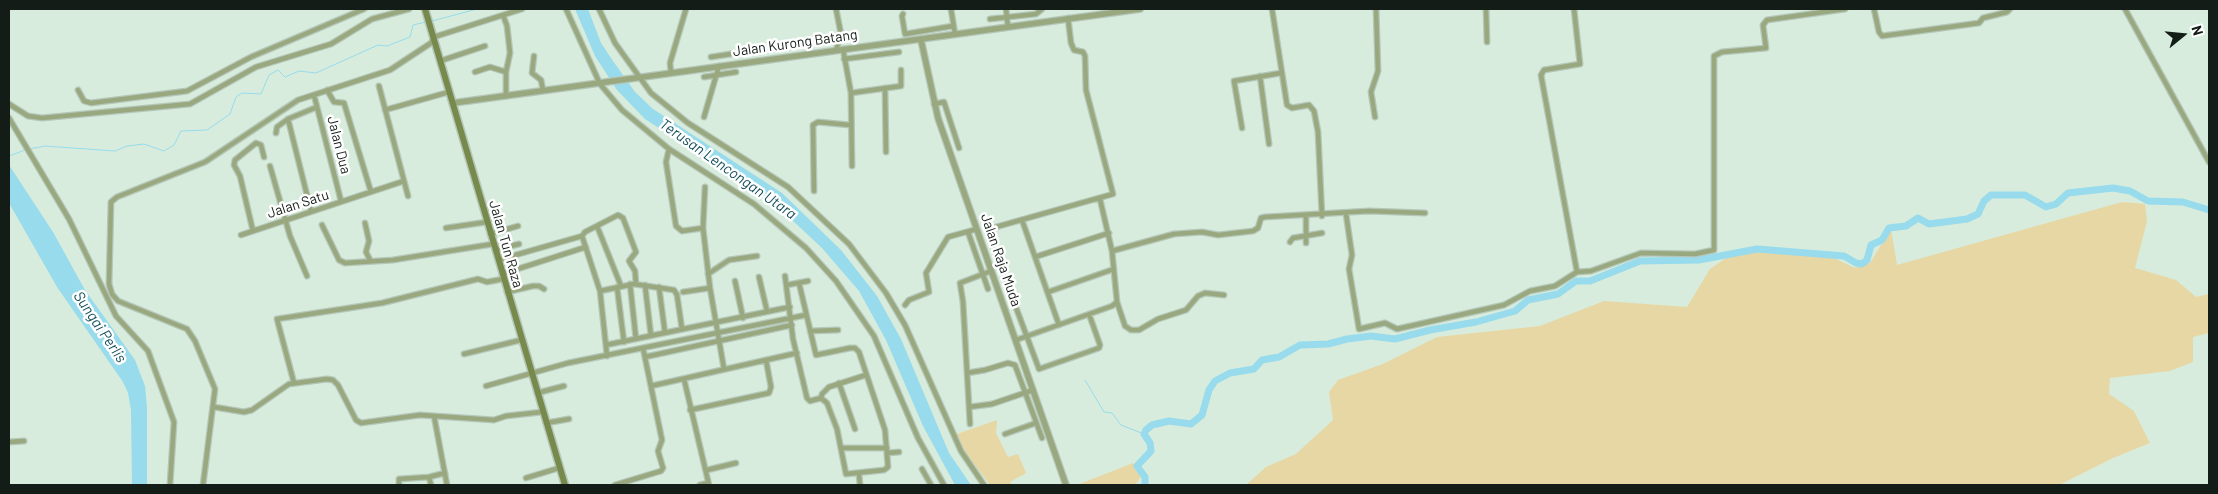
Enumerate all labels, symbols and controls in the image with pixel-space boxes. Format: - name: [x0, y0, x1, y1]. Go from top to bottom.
- north arrow: [2158, 10, 2208, 60]
- text: N: [2188, 24, 2207, 37]
- street label: Jalan Kurong Batang: [732, 26, 858, 60]
- street label: Jalan Dua: [324, 114, 354, 176]
- water label: Terusan Lencongan Utara: [656, 115, 800, 223]
- street label: Jalan Satu: [265, 186, 331, 222]
- street label: Jalan Tun Raza: [485, 198, 527, 290]
- street label: Jalan Raja Muda: [977, 211, 1025, 309]
- water label: Sungai Perlis: [70, 288, 130, 366]

